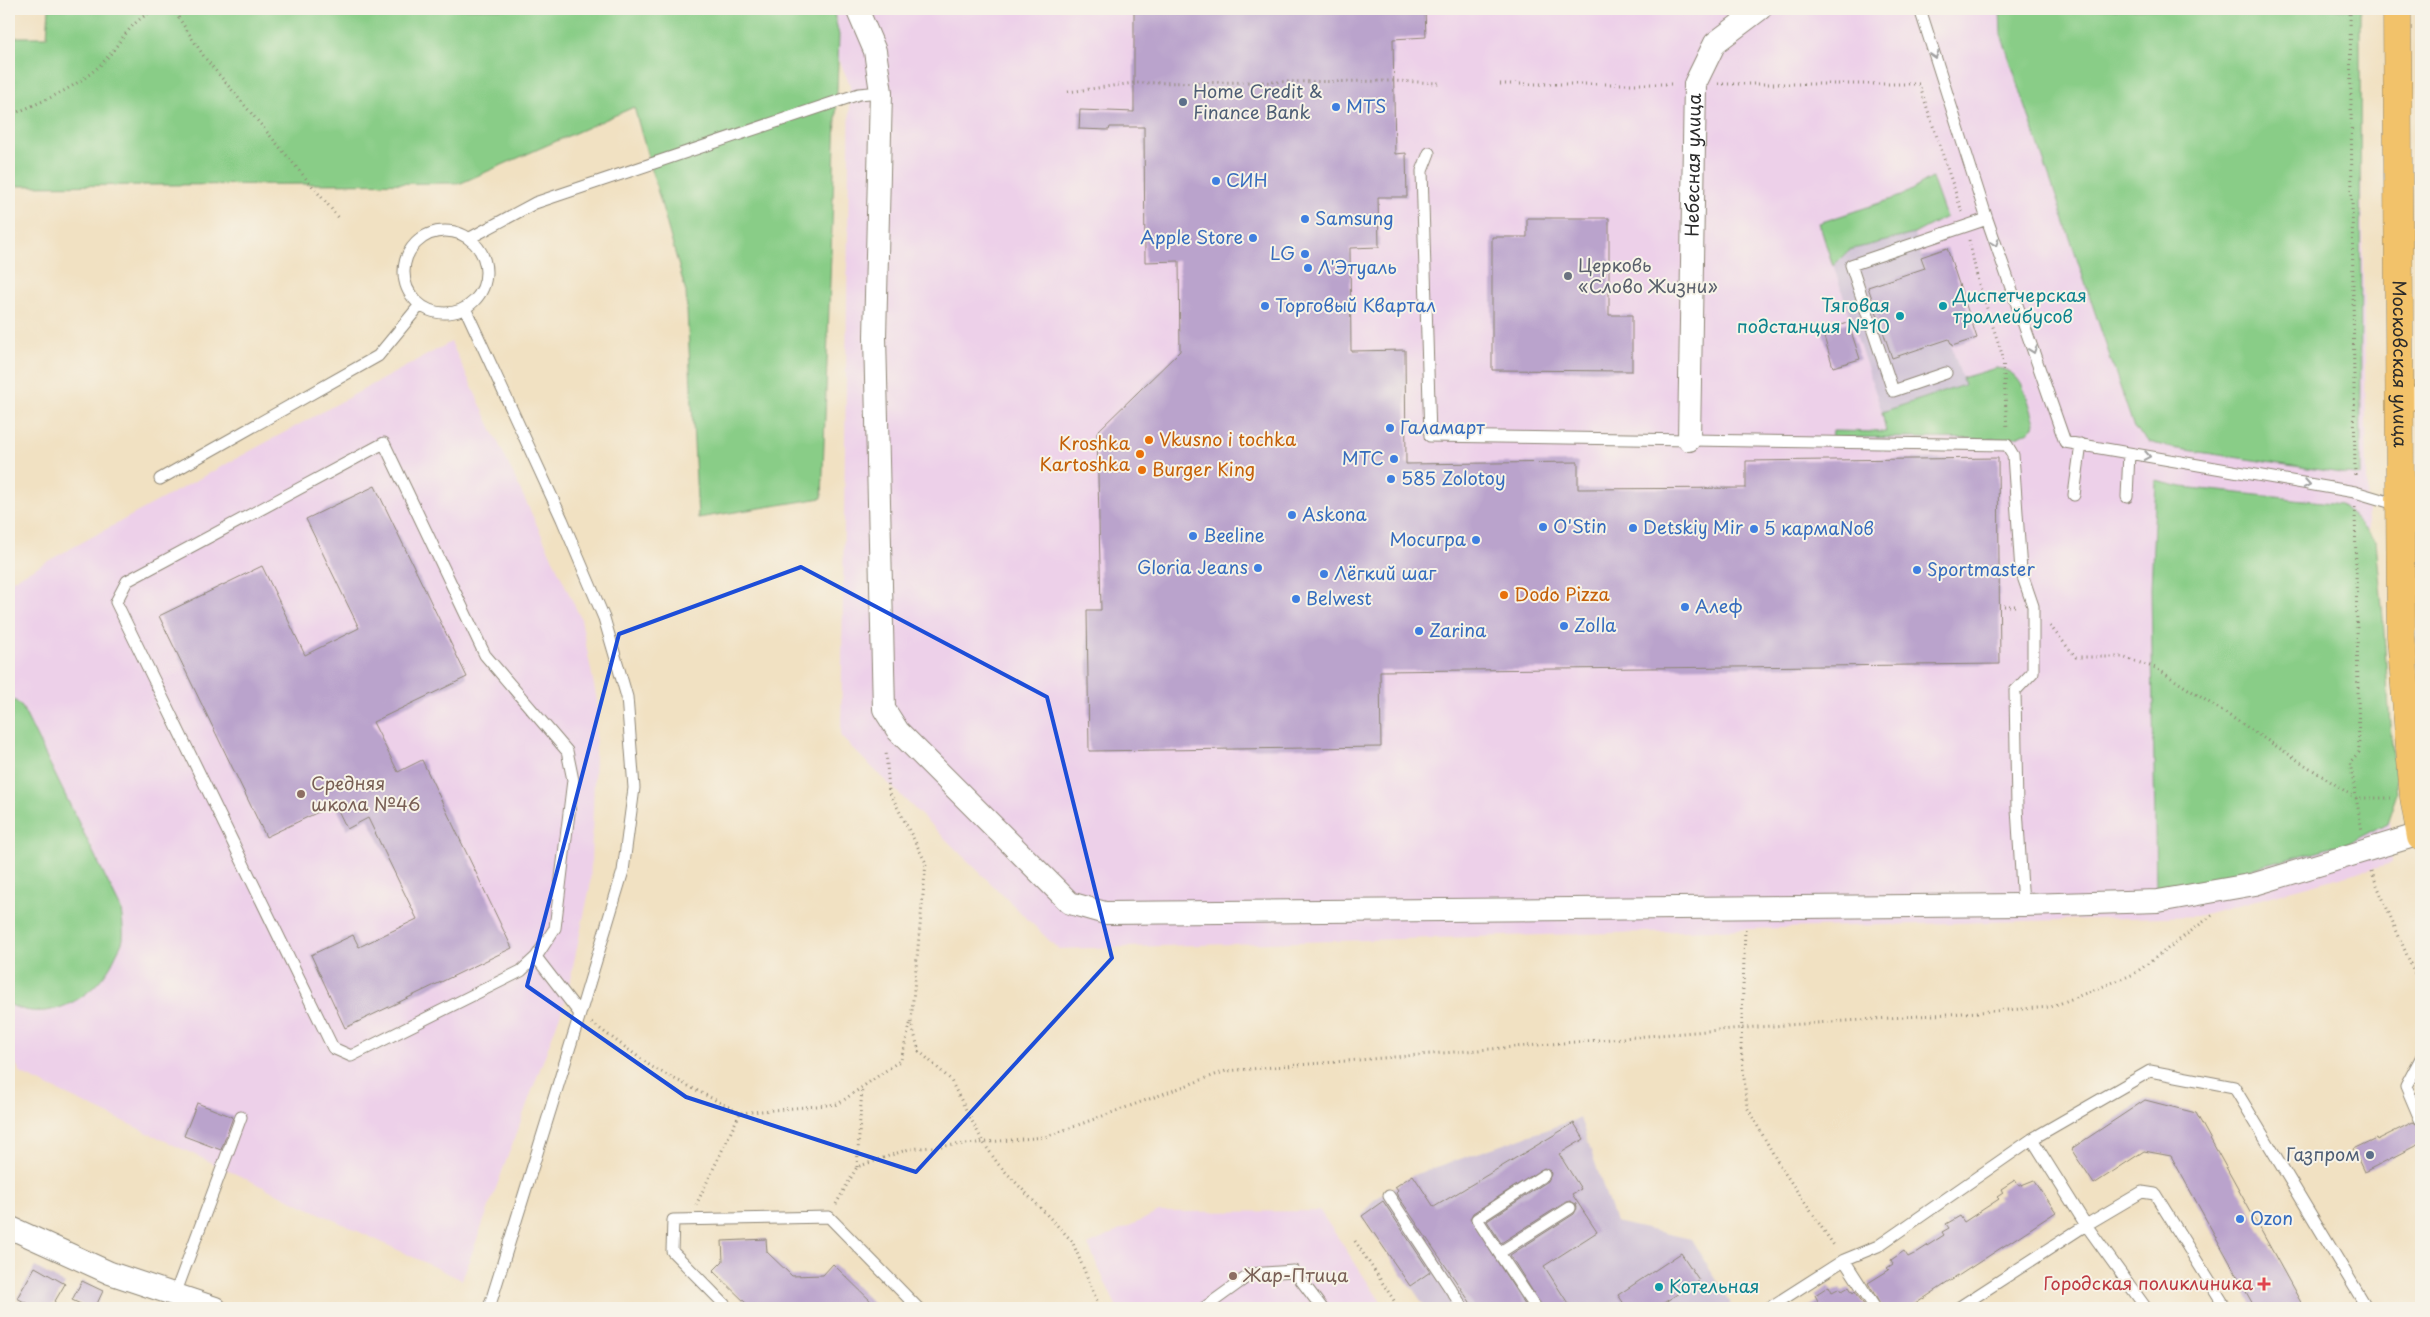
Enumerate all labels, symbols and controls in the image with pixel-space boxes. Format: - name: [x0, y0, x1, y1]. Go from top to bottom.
- one-way arrow: [1929, 50, 1939, 59]
- place label: Home Credit & Finance Bank: [1193, 77, 1323, 125]
- place label: MTS: [1346, 92, 1386, 119]
- street label: Небесная улица: [1677, 92, 1707, 237]
- marker: Home Credit & Finance Bank: [1177, 96, 1189, 108]
- marker: MTS: [1330, 101, 1342, 113]
- place label: СИН: [1226, 166, 1268, 193]
- marker: СИН: [1210, 175, 1222, 187]
- place label: Samsung: [1315, 204, 1394, 231]
- marker: Samsung: [1299, 213, 1311, 225]
- place label: Apple Store: [1140, 223, 1243, 250]
- marker: Apple Store: [1247, 232, 1259, 244]
- one-way arrow: [1990, 238, 2000, 247]
- place label: LG: [1270, 239, 1295, 266]
- marker: LG: [1299, 248, 1311, 260]
- place label: Церковь «Слово Жизни»: [1578, 251, 1718, 299]
- place label: Л'Этуаль: [1318, 253, 1397, 280]
- marker: Л'Этуаль: [1302, 262, 1314, 274]
- marker: Церковь «Слово Жизни»: [1562, 270, 1574, 282]
- street label: Московская улица: [2387, 280, 2415, 448]
- place label: Диспетчерская троллейбусов: [1952, 281, 2087, 329]
- place label: Торговый Квартал: [1275, 291, 1436, 318]
- place label: Тяговая подстанция №10: [1737, 291, 1890, 339]
- marker: Торговый Квартал: [1259, 300, 1271, 312]
- marker: Диспетчерская троллейбусов: [1937, 300, 1949, 312]
- marker: Тяговая подстанция №10: [1894, 310, 1906, 322]
- one-way arrow: [2027, 346, 2037, 354]
- place label: Галамарт: [1400, 413, 1485, 440]
- marker: Галамарт: [1384, 422, 1396, 434]
- place label: Vkusno i tochka: [1159, 425, 1297, 452]
- place label: Kroshka Kartoshka: [1040, 429, 1131, 477]
- marker: Vkusno i tochka: [1143, 434, 1155, 446]
- place label: МТС: [1342, 444, 1384, 471]
- marker: Kroshka Kartoshka: [1134, 448, 1146, 460]
- one-way arrow: [2143, 450, 2151, 460]
- marker: МТС: [1388, 453, 1400, 465]
- place label: Burger King: [1152, 455, 1255, 482]
- marker: Burger King: [1136, 464, 1148, 476]
- place label: 585 Zolotoy: [1401, 464, 1506, 491]
- marker: 585 Zolotoy: [1385, 473, 1397, 485]
- one-way arrow: [2303, 478, 2311, 488]
- place label: Askona: [1302, 500, 1368, 527]
- marker: Askona: [1286, 509, 1298, 521]
- place label: O'Stin: [1553, 512, 1607, 539]
- place label: Detskiy Mir: [1643, 513, 1744, 540]
- place label: 5 кармаNов: [1764, 514, 1874, 541]
- place label: Beeline: [1203, 521, 1265, 548]
- marker: O'Stin: [1537, 521, 1549, 533]
- marker: Detskiy Mir: [1627, 522, 1639, 534]
- marker: 5 кармаNов: [1748, 523, 1760, 535]
- place label: Мосигра: [1389, 525, 1467, 552]
- marker: Beeline: [1187, 530, 1199, 542]
- marker: Мосигра: [1470, 534, 1482, 546]
- place label: Gloria Jeans: [1137, 553, 1248, 580]
- place label: Sportmaster: [1927, 555, 2035, 582]
- place label: Лёгкий шаг: [1334, 559, 1437, 586]
- marker: Gloria Jeans: [1252, 562, 1264, 574]
- marker: Sportmaster: [1911, 564, 1923, 576]
- marker: Лёгкий шаг: [1318, 568, 1330, 580]
- place label: Dodo Pizza: [1514, 580, 1611, 607]
- place label: Belwest: [1306, 584, 1372, 611]
- marker: Dodo Pizza: [1498, 589, 1510, 601]
- place label: Алеф: [1695, 592, 1743, 619]
- marker: Belwest: [1290, 593, 1302, 605]
- marker: Алеф: [1679, 601, 1691, 613]
- place label: Zolla: [1574, 611, 1617, 638]
- place label: Zarina: [1429, 616, 1487, 643]
- marker: Zolla: [1558, 620, 1570, 632]
- marker: Zarina: [1413, 625, 1425, 637]
- place label: Средняя школа №46: [311, 769, 420, 817]
- marker: Средняя школа №46: [295, 788, 307, 800]
- place label: Газпром: [2286, 1140, 2360, 1167]
- marker: Газпром: [2364, 1149, 2376, 1161]
- place label: Ozon: [2250, 1204, 2293, 1231]
- marker: Ozon: [2234, 1213, 2246, 1225]
- place label: Жар-Птица: [1242, 1261, 1349, 1288]
- place label: Городская поликлиника: [2043, 1269, 2254, 1296]
- marker: Жар-Птица: [1227, 1270, 1239, 1282]
- place label: Котельная: [1669, 1272, 1760, 1299]
- marker: Городская поликлиника: [2257, 1277, 2271, 1291]
- marker: Котельная: [1653, 1281, 1665, 1293]

